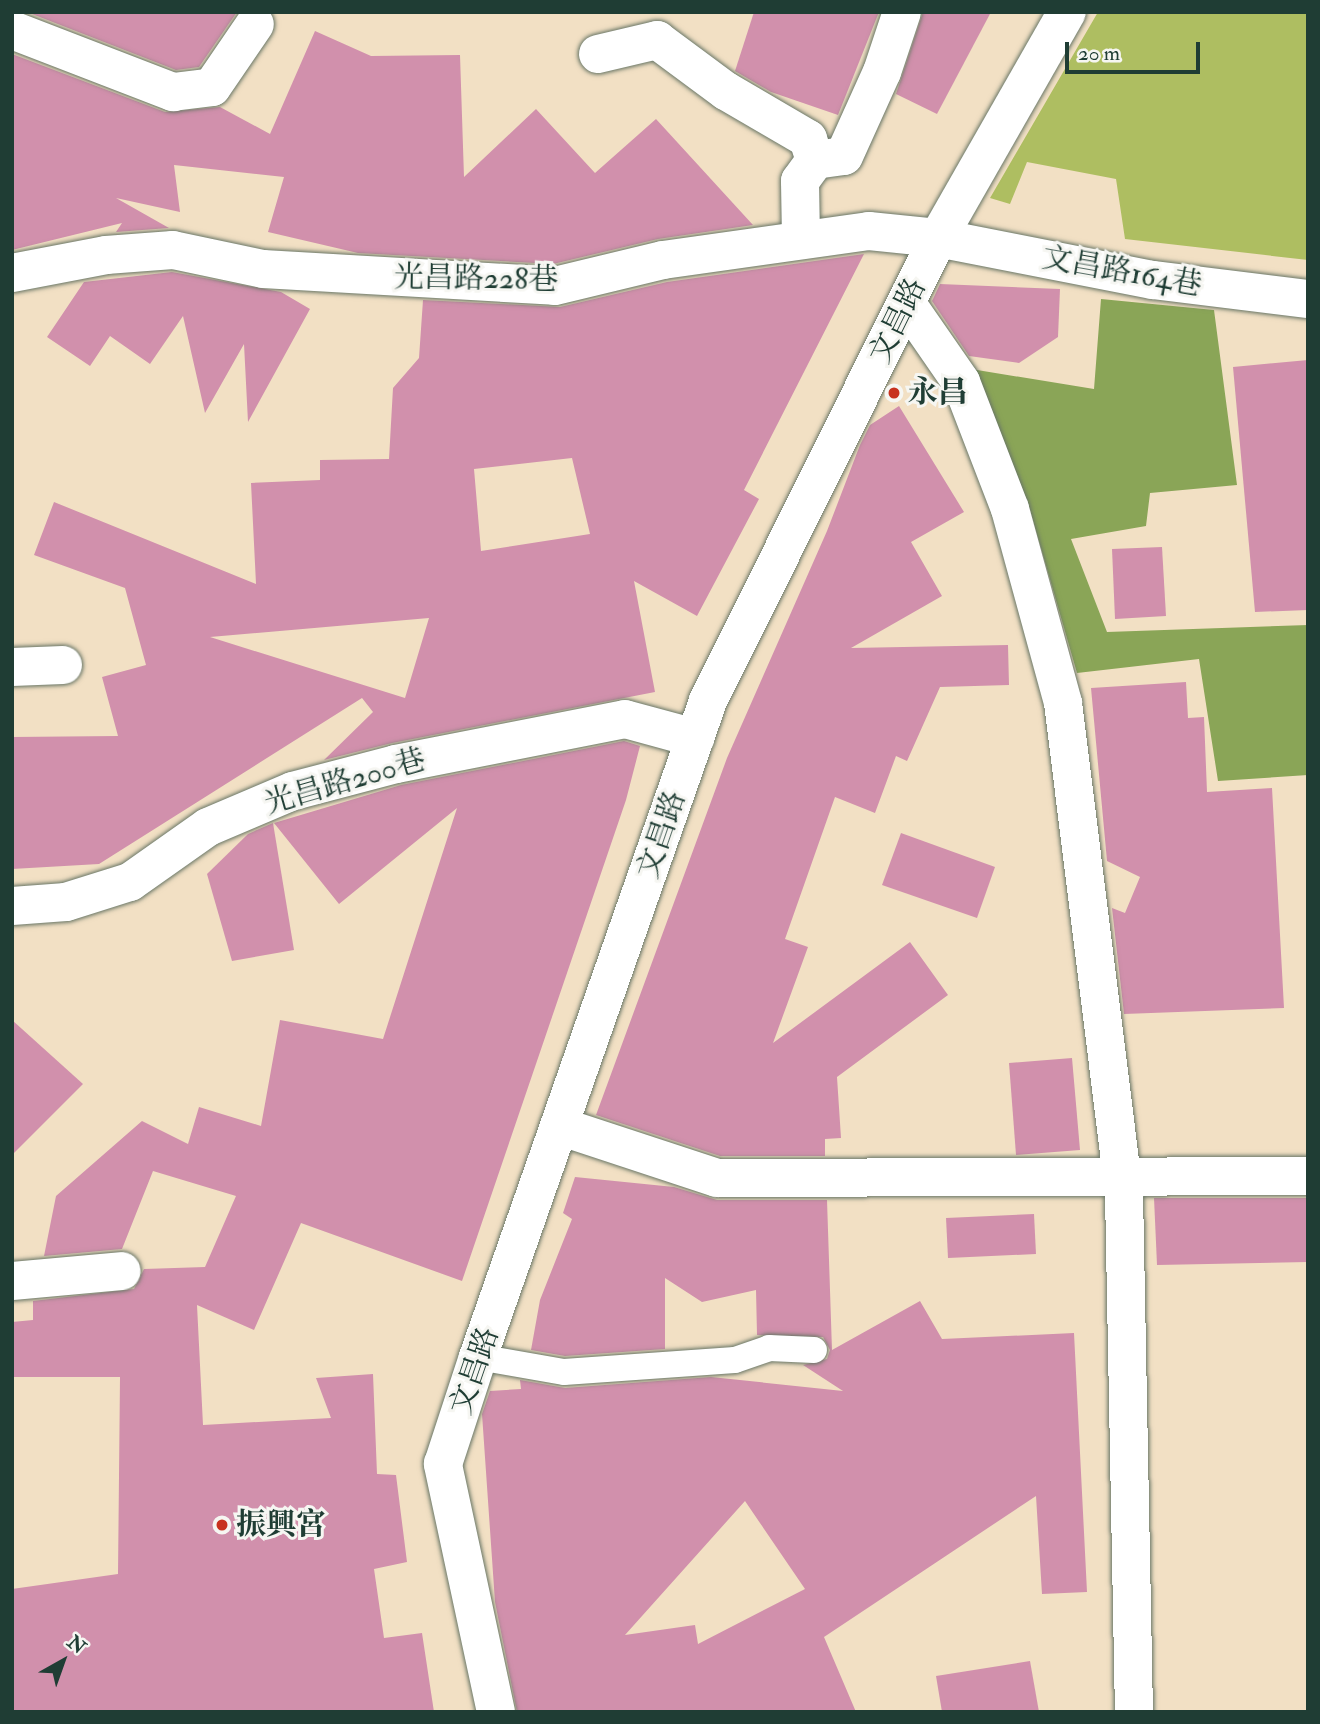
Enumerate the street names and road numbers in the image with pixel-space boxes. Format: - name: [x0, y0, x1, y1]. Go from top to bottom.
- street label: 文昌路164巷: [1039, 240, 1205, 304]
- street label: 光昌路228巷: [393, 260, 559, 298]
- street label: 文昌路: [862, 273, 934, 369]
- street label: 光昌路200巷: [260, 742, 430, 822]
- street label: 文昌路: [630, 787, 694, 883]
- street label: 文昌路: [443, 1323, 507, 1419]

